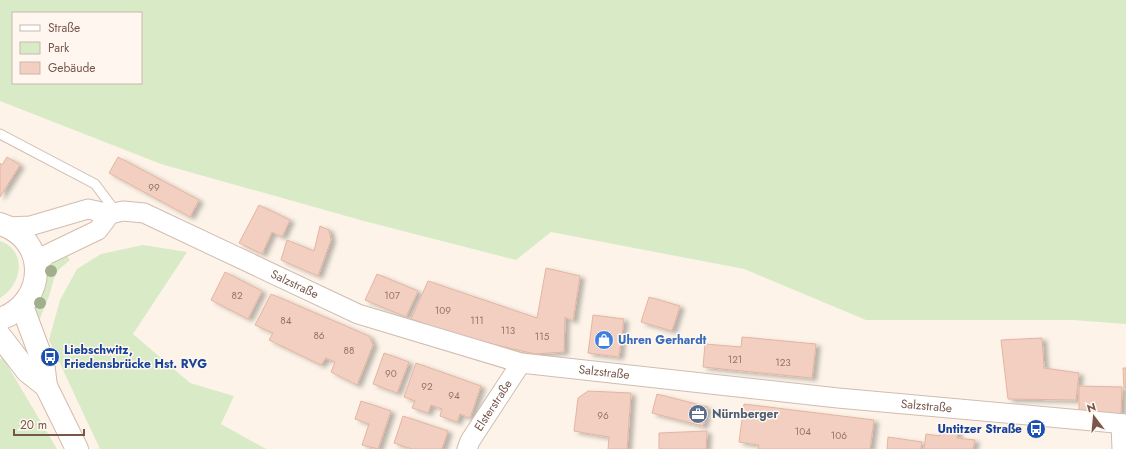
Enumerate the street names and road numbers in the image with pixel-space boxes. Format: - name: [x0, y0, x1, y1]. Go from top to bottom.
- street label: Salzstraße: [268, 265, 322, 303]
- street label: Salzstraße: [578, 360, 631, 384]
- street label: Elsterstraße: [470, 376, 517, 435]
- street label: Salzstraße: [900, 395, 953, 417]

